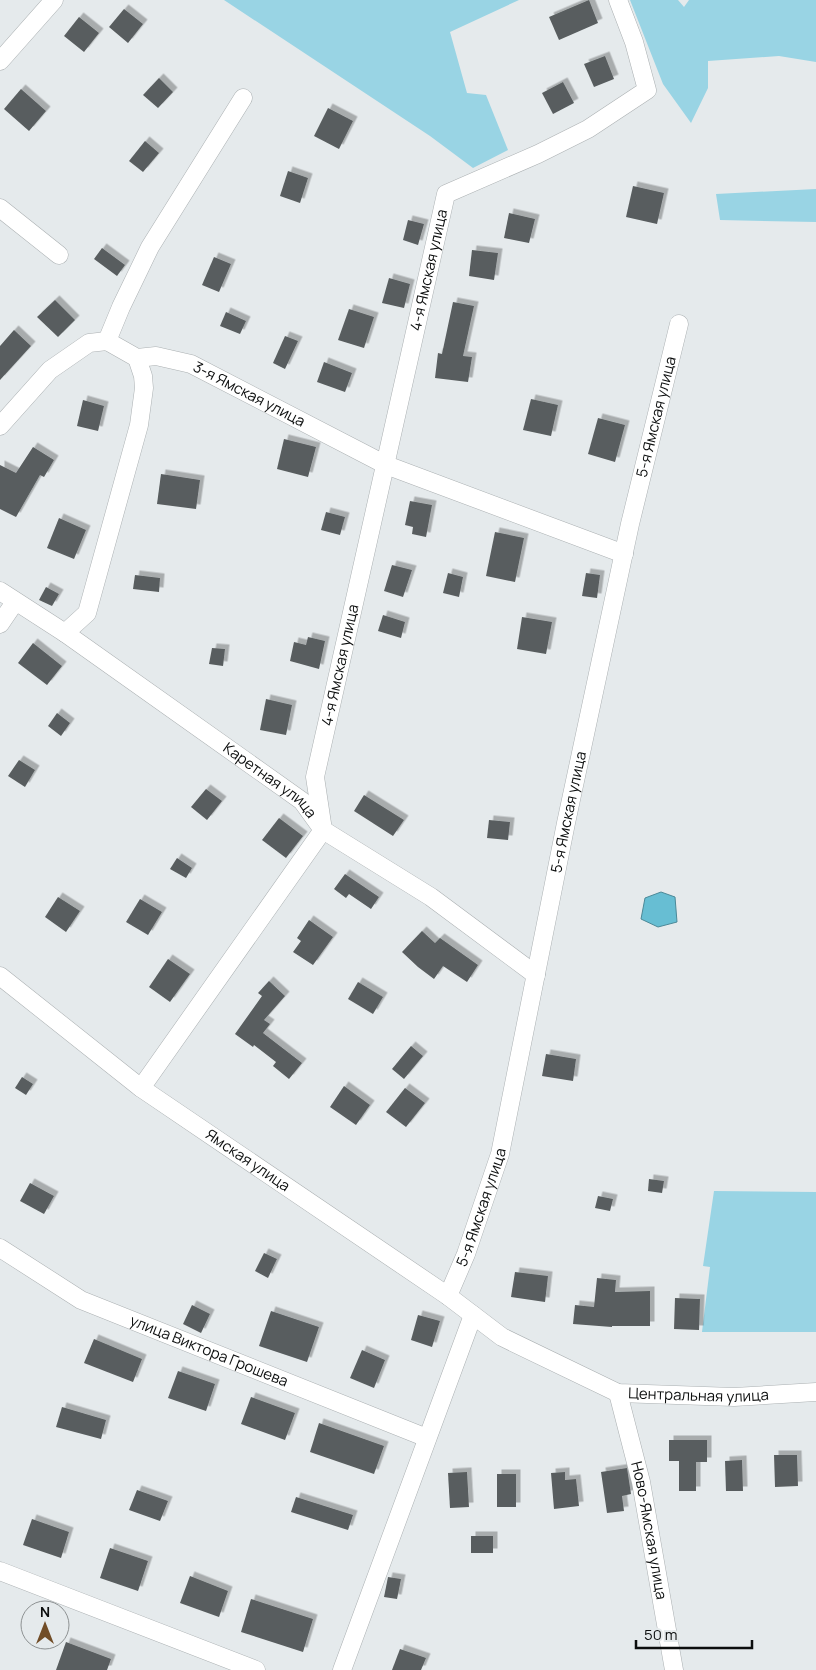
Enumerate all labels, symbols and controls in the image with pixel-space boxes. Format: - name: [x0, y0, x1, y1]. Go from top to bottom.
- street label: 4-я Ямская улица: [405, 207, 452, 333]
- street label: 5-я Ямская улица: [631, 354, 681, 479]
- street label: 3-я Ямская улица: [190, 356, 309, 431]
- street label: 4-я Ямская улица: [316, 602, 364, 728]
- street label: Каретная улица: [219, 737, 322, 822]
- street label: 5-я Ямская улица: [545, 749, 591, 875]
- street label: Ямская улица: [202, 1124, 294, 1196]
- street label: 5-я Ямская улица: [451, 1146, 511, 1270]
- street label: улица Виктора Грошева: [127, 1310, 291, 1392]
- street label: Центральная улица: [628, 1382, 769, 1407]
- street label: Ново-Ямская улица: [626, 1459, 672, 1601]
- north arrow: [20, 1600, 70, 1650]
- text: N: [40, 1602, 50, 1621]
- scale bar: [636, 1618, 752, 1650]
- text: 50 m: [644, 1624, 678, 1645]

